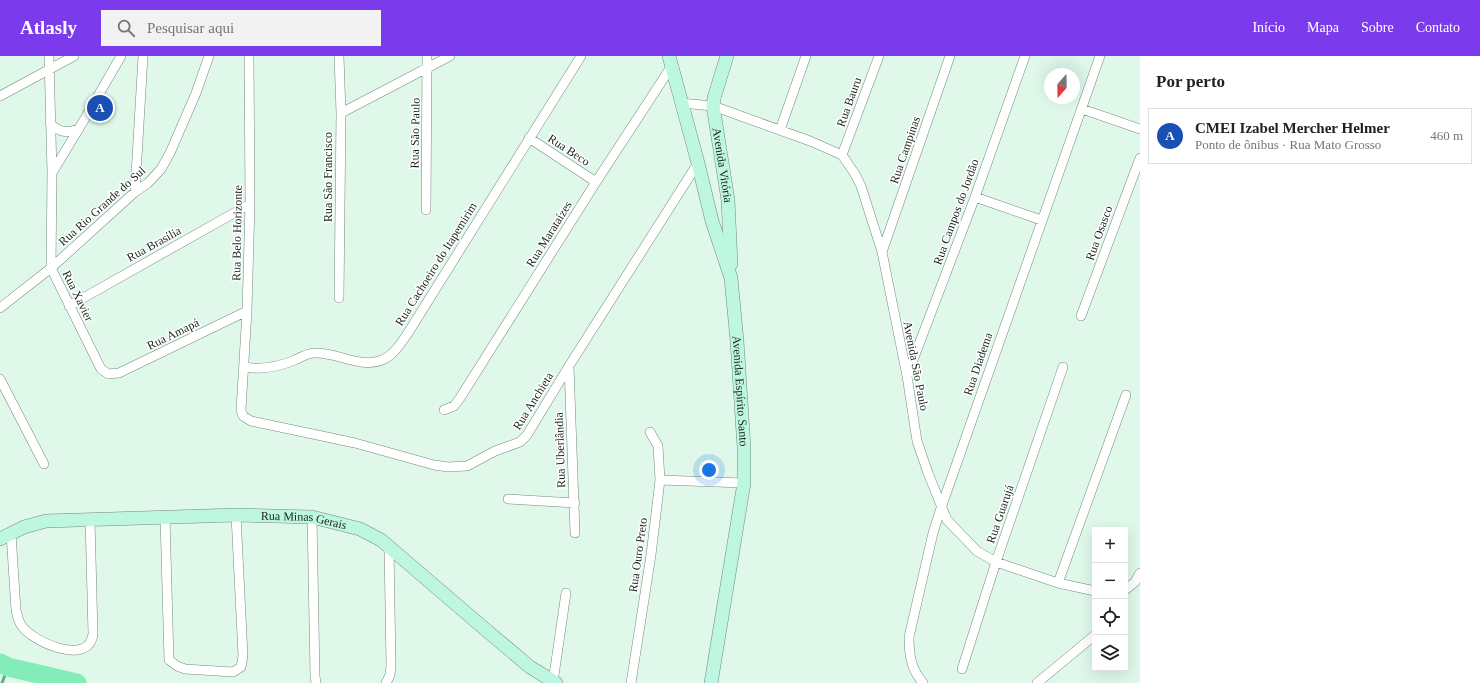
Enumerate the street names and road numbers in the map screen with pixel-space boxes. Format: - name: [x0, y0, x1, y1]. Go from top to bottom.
- street label: Rua Bauru: [834, 75, 864, 129]
- street label: Rua São Paulo: [407, 98, 423, 168]
- street label: Rua Campinas: [887, 114, 923, 186]
- street label: Avenida Vitória: [710, 127, 735, 204]
- street label: Rua Beco: [545, 131, 593, 169]
- street label: Rua São Francisco: [321, 132, 335, 222]
- street label: Rua Campos do Jordão: [930, 157, 982, 267]
- street label: Rua Rio Grande do Sul: [56, 163, 149, 249]
- street label: Rua Belo Horizonte: [229, 185, 245, 281]
- street label: Rua Marataízes: [523, 198, 575, 269]
- street label: Rua Cachoeiro do Itapemirim: [392, 199, 480, 328]
- street label: Rua Osasco: [1083, 204, 1115, 262]
- street label: Rua Brasília: [125, 223, 184, 265]
- street label: Rua Xavier: [60, 268, 96, 324]
- street label: Rua Amapá: [145, 315, 202, 353]
- street label: Avenida São Paulo: [900, 320, 932, 412]
- street label: Rua Diadema: [961, 330, 996, 397]
- street label: Avenida Espírito Santo: [730, 335, 751, 447]
- street label: Rua Anchieta: [510, 369, 557, 432]
- street label: Rua Uberlândia: [552, 411, 568, 488]
- street label: Rua Guarujá: [983, 482, 1017, 545]
- street label: Rua Minas Gerais: [261, 509, 349, 533]
- street label: Rua Ouro Preto: [626, 517, 650, 593]

